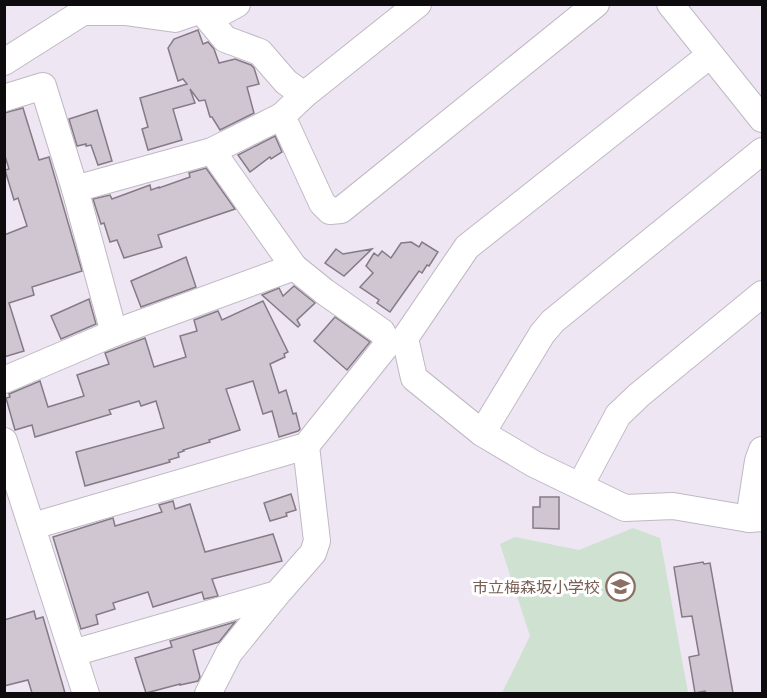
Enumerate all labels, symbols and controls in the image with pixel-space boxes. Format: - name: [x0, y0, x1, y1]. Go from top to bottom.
- school or university icon: 市立梅森坂小学校: [605, 571, 637, 603]
- place label: 市立梅森坂小学校: [472, 578, 600, 597]

